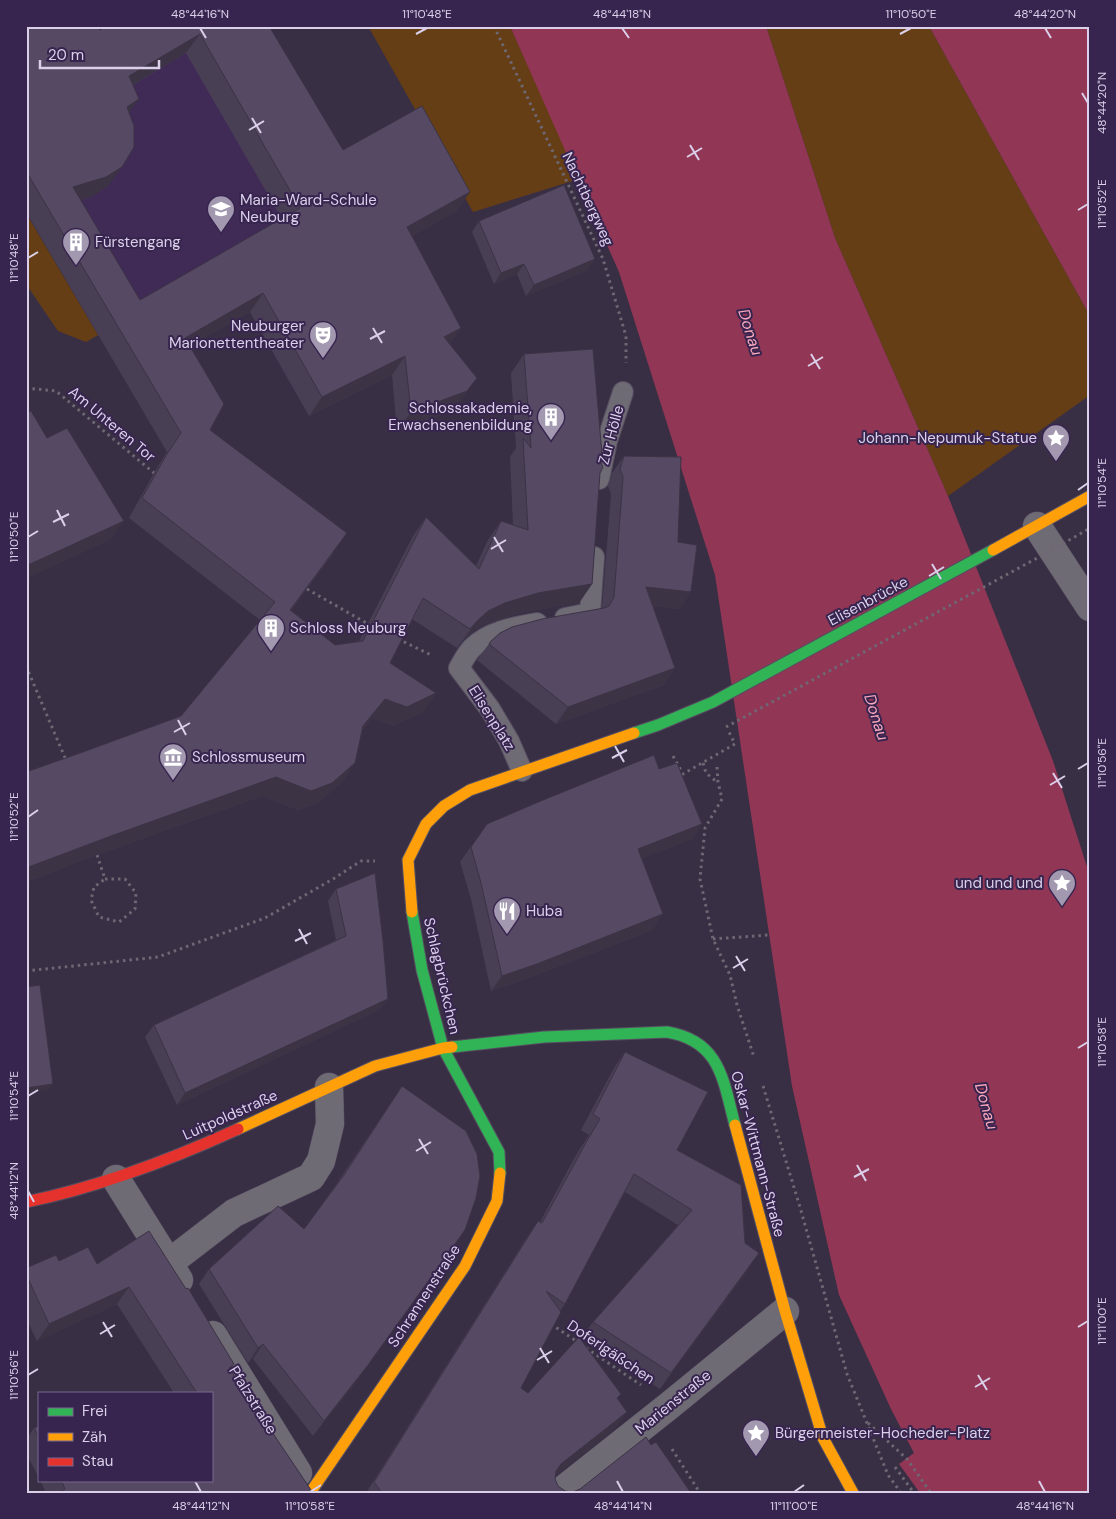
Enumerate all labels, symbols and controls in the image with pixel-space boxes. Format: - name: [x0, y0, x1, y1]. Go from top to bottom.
- text: 48°44'16"N: [171, 6, 229, 22]
- text: 11°10'48"E: [402, 6, 452, 22]
- text: 48°44'18"N: [593, 6, 651, 22]
- text: 11°10'50"E: [886, 6, 937, 22]
- text: 48°44'20"N: [1014, 6, 1076, 22]
- scale bar: [40, 38, 159, 70]
- text: 20 m: [48, 45, 84, 65]
- text: 48°44'20"N: [1094, 72, 1110, 134]
- street label: Nachtbergweg: [558, 149, 618, 249]
- text: 11°10'52"E: [1094, 179, 1110, 229]
- place label: Maria-Ward-Schule Neuburg: [240, 190, 377, 227]
- school or university icon: Maria-Ward-Schule Neuburg: [206, 194, 236, 233]
- building icon: Fürstengang: [61, 227, 91, 266]
- place label: Fürstengang: [95, 232, 181, 252]
- text: 11°10'48"E: [6, 233, 22, 283]
- water label: Donau: [733, 306, 768, 358]
- place label: Neuburger Marionettentheater: [169, 316, 304, 353]
- theatre icon: Neuburger Marionettentheater: [308, 320, 338, 359]
- street label: Am Unteren Tor: [64, 382, 160, 467]
- place label: Schlossakademie, Erwachsenenbildung: [388, 398, 532, 435]
- building icon: Schlossakademie, Erwachsenenbildung: [536, 402, 566, 441]
- street label: Zur Hölle: [594, 403, 628, 467]
- place icon: Johann-Nepumuk-Statue: [1041, 423, 1071, 462]
- place label: Johann-Nepumuk-Statue: [858, 428, 1037, 448]
- text: 11°10'54"E: [1094, 458, 1110, 508]
- text: 11°10'50"E: [6, 511, 22, 562]
- street label: Elisenbrücke: [825, 572, 911, 630]
- building icon: Schloss Neuburg: [256, 613, 286, 652]
- place label: Schloss Neuburg: [290, 618, 406, 638]
- street label: Elisenplatz: [464, 682, 520, 755]
- water label: Donau: [859, 691, 894, 743]
- text: 11°10'56"E: [1094, 738, 1110, 788]
- museum icon: Schlossmuseum: [158, 742, 188, 781]
- place label: Schlossmuseum: [192, 747, 305, 767]
- text: 11°10'52"E: [6, 792, 22, 842]
- place icon: und und und: [1047, 868, 1077, 907]
- place label: und und und: [955, 873, 1043, 893]
- restaurant icon: Huba: [492, 896, 522, 935]
- place label: Huba: [526, 901, 562, 921]
- street label: Schlagbrückchen: [419, 916, 465, 1036]
- text: 11°10'58"E: [1094, 1017, 1110, 1067]
- street label: Oskar-Wittmann-Straße: [726, 1069, 790, 1239]
- text: 11°10'54"E: [6, 1071, 22, 1121]
- water label: Donau: [970, 1080, 1003, 1132]
- street label: Luitpoldstraße: [179, 1085, 281, 1145]
- text: 48°44'12"N: [6, 1162, 22, 1220]
- street label: Schrannenstraße: [383, 1241, 465, 1351]
- text: 11°11'00"E: [1094, 1297, 1110, 1345]
- street label: Doferlgäßchen: [563, 1315, 659, 1389]
- text: 11°10'56"E: [6, 1350, 22, 1400]
- street label: Pfalzstraße: [224, 1362, 282, 1438]
- street label: Marienstraße: [631, 1365, 715, 1439]
- legend: [38, 1392, 212, 1482]
- text: Frei: [82, 1401, 107, 1421]
- place icon: Bürgermeister-Hocheder-Platz: [741, 1418, 771, 1457]
- place label: Bürgermeister-Hocheder-Platz: [775, 1423, 990, 1443]
- text: Zäh: [82, 1427, 107, 1447]
- text: Stau: [82, 1451, 113, 1471]
- text: 48°44'12"N: [172, 1498, 230, 1514]
- text: 11°10'58"E: [285, 1498, 335, 1514]
- text: 48°44'14"N: [594, 1498, 652, 1514]
- text: 11°11'00"E: [770, 1498, 818, 1514]
- text: 48°44'16"N: [1016, 1498, 1074, 1514]

